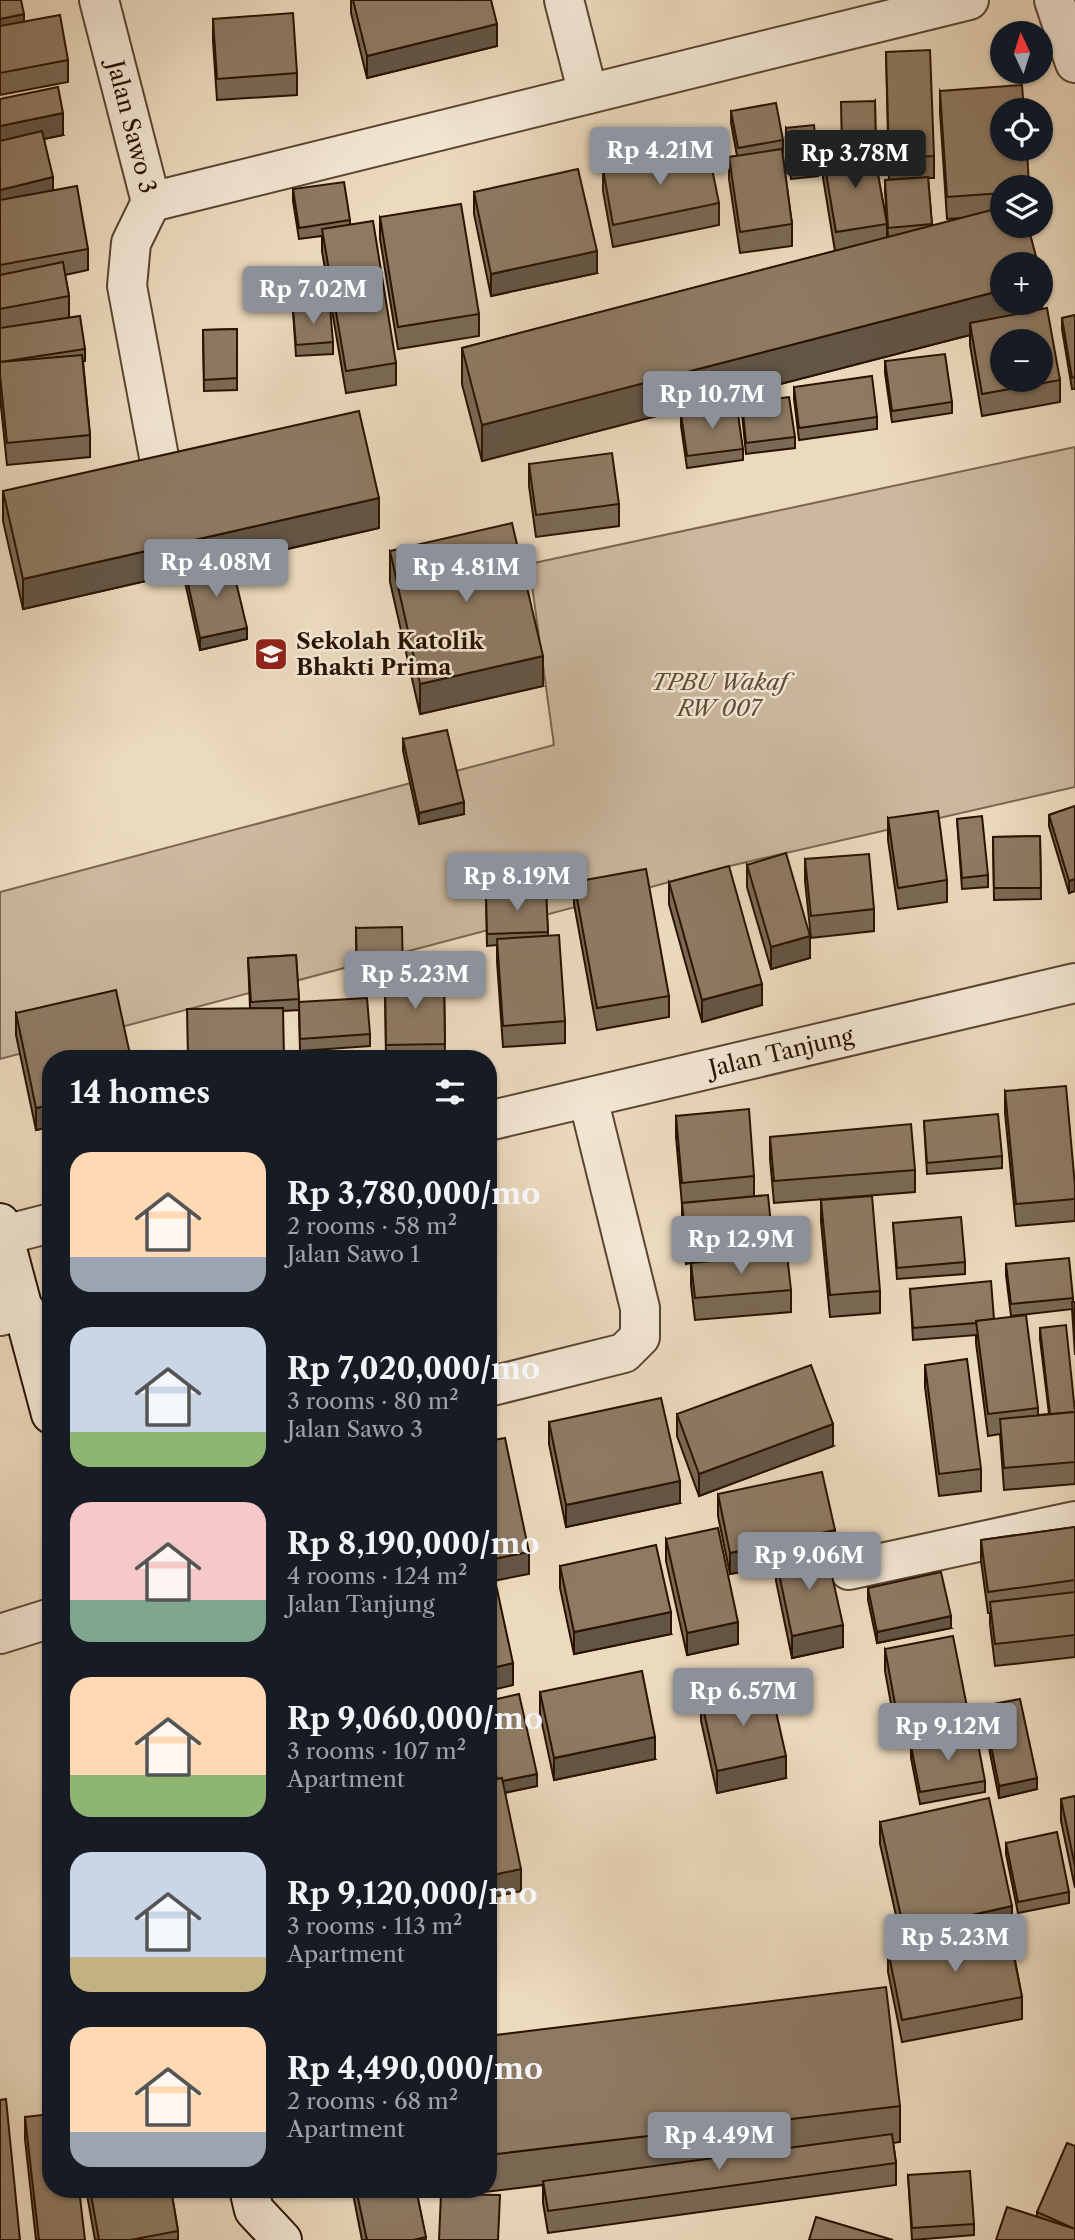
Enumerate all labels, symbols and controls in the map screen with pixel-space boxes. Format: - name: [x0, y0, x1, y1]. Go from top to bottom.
- north arrow: [990, 21, 1054, 84]
- map controls: [990, 21, 1053, 392]
- street label: Jalan Sawo 3: [100, 55, 162, 196]
- button: locate: [990, 98, 1053, 161]
- pin: Rp 4.21M: [588, 128, 732, 187]
- pin: Rp 3.78M: [783, 130, 927, 190]
- text: Rp 4.21M: [606, 136, 714, 164]
- text: Rp 3.78M: [801, 139, 909, 167]
- button: layers: [990, 175, 1053, 238]
- button: +: [990, 252, 1053, 315]
- pin: Rp 7.02M: [241, 266, 385, 326]
- text: Rp 7.02M: [259, 275, 367, 303]
- button: −: [990, 329, 1053, 392]
- pin: Rp 10.7M: [640, 372, 784, 431]
- text: Rp 10.7M: [659, 380, 765, 408]
- pin: Rp 4.08M: [144, 540, 288, 599]
- pin: Rp 4.81M: [394, 544, 538, 604]
- text: Rp 4.08M: [160, 548, 272, 576]
- text: Rp 4.81M: [412, 553, 520, 581]
- place label: Sekolah Katolik Bhakti Prima: [296, 627, 484, 681]
- school or university icon: Sekolah Katolik Bhakti Prima: [252, 635, 290, 673]
- park label: TPBU Wakaf RW 007: [651, 668, 796, 722]
- pin: Rp 8.19M: [445, 853, 589, 913]
- text: Rp 8.19M: [463, 862, 571, 890]
- pin: Rp 5.23M: [343, 951, 487, 1011]
- text: Rp 5.23M: [361, 960, 469, 988]
- street label: Jalan Tanjung: [703, 1021, 857, 1083]
- icon: filters: [431, 1073, 469, 1111]
- text: 14 homes: [70, 1074, 210, 1111]
- text: Rp 3,780,000/mo: [287, 1175, 540, 1212]
- icon: home: [126, 1180, 210, 1264]
- text: 2 rooms · 58 m²: [287, 1212, 457, 1240]
- pin: Rp 12.9M: [669, 1216, 813, 1276]
- text: Rp 12.9M: [688, 1225, 794, 1253]
- text: Jalan Sawo 1: [287, 1240, 420, 1268]
- text: Rp 7,020,000/mo: [287, 1350, 540, 1387]
- icon: home: [126, 1355, 210, 1439]
- text: 3 rooms · 80 m²: [287, 1387, 459, 1415]
- text: Jalan Sawo 3: [287, 1415, 423, 1443]
- text: Rp 8,190,000/mo: [287, 1525, 539, 1562]
- icon: home: [126, 1530, 210, 1614]
- pin: Rp 9.06M: [737, 1532, 881, 1592]
- text: Rp 9.06M: [754, 1541, 864, 1569]
- text: 4 rooms · 124 m²: [287, 1562, 467, 1590]
- text: Jalan Tanjung: [287, 1590, 435, 1618]
- pin: Rp 6.57M: [671, 1668, 815, 1728]
- text: Rp 6.57M: [689, 1677, 797, 1705]
- text: Rp 9,060,000/mo: [287, 1700, 543, 1737]
- pin: Rp 9.12M: [876, 1704, 1020, 1763]
- icon: home: [126, 1705, 210, 1789]
- text: Rp 9.12M: [895, 1712, 1001, 1740]
- text: 3 rooms · 107 m²: [287, 1737, 466, 1765]
- text: Apartment: [287, 1765, 405, 1793]
- text: Rp 9,120,000/mo: [287, 1875, 538, 1912]
- icon: home: [126, 1880, 210, 1964]
- text: 3 rooms · 113 m²: [287, 1912, 463, 1940]
- pin: Rp 5.23M: [883, 1914, 1027, 1974]
- text: Rp 5.23M: [901, 1923, 1009, 1951]
- text: Apartment: [287, 1940, 405, 1968]
- text: Rp 4,490,000/mo: [287, 2050, 543, 2087]
- icon: home: [126, 2055, 210, 2139]
- text: 2 rooms · 68 m²: [287, 2087, 458, 2115]
- pin: Rp 4.49M: [647, 2112, 791, 2172]
- text: Apartment: [287, 2115, 405, 2143]
- text: Rp 4.49M: [664, 2121, 774, 2149]

